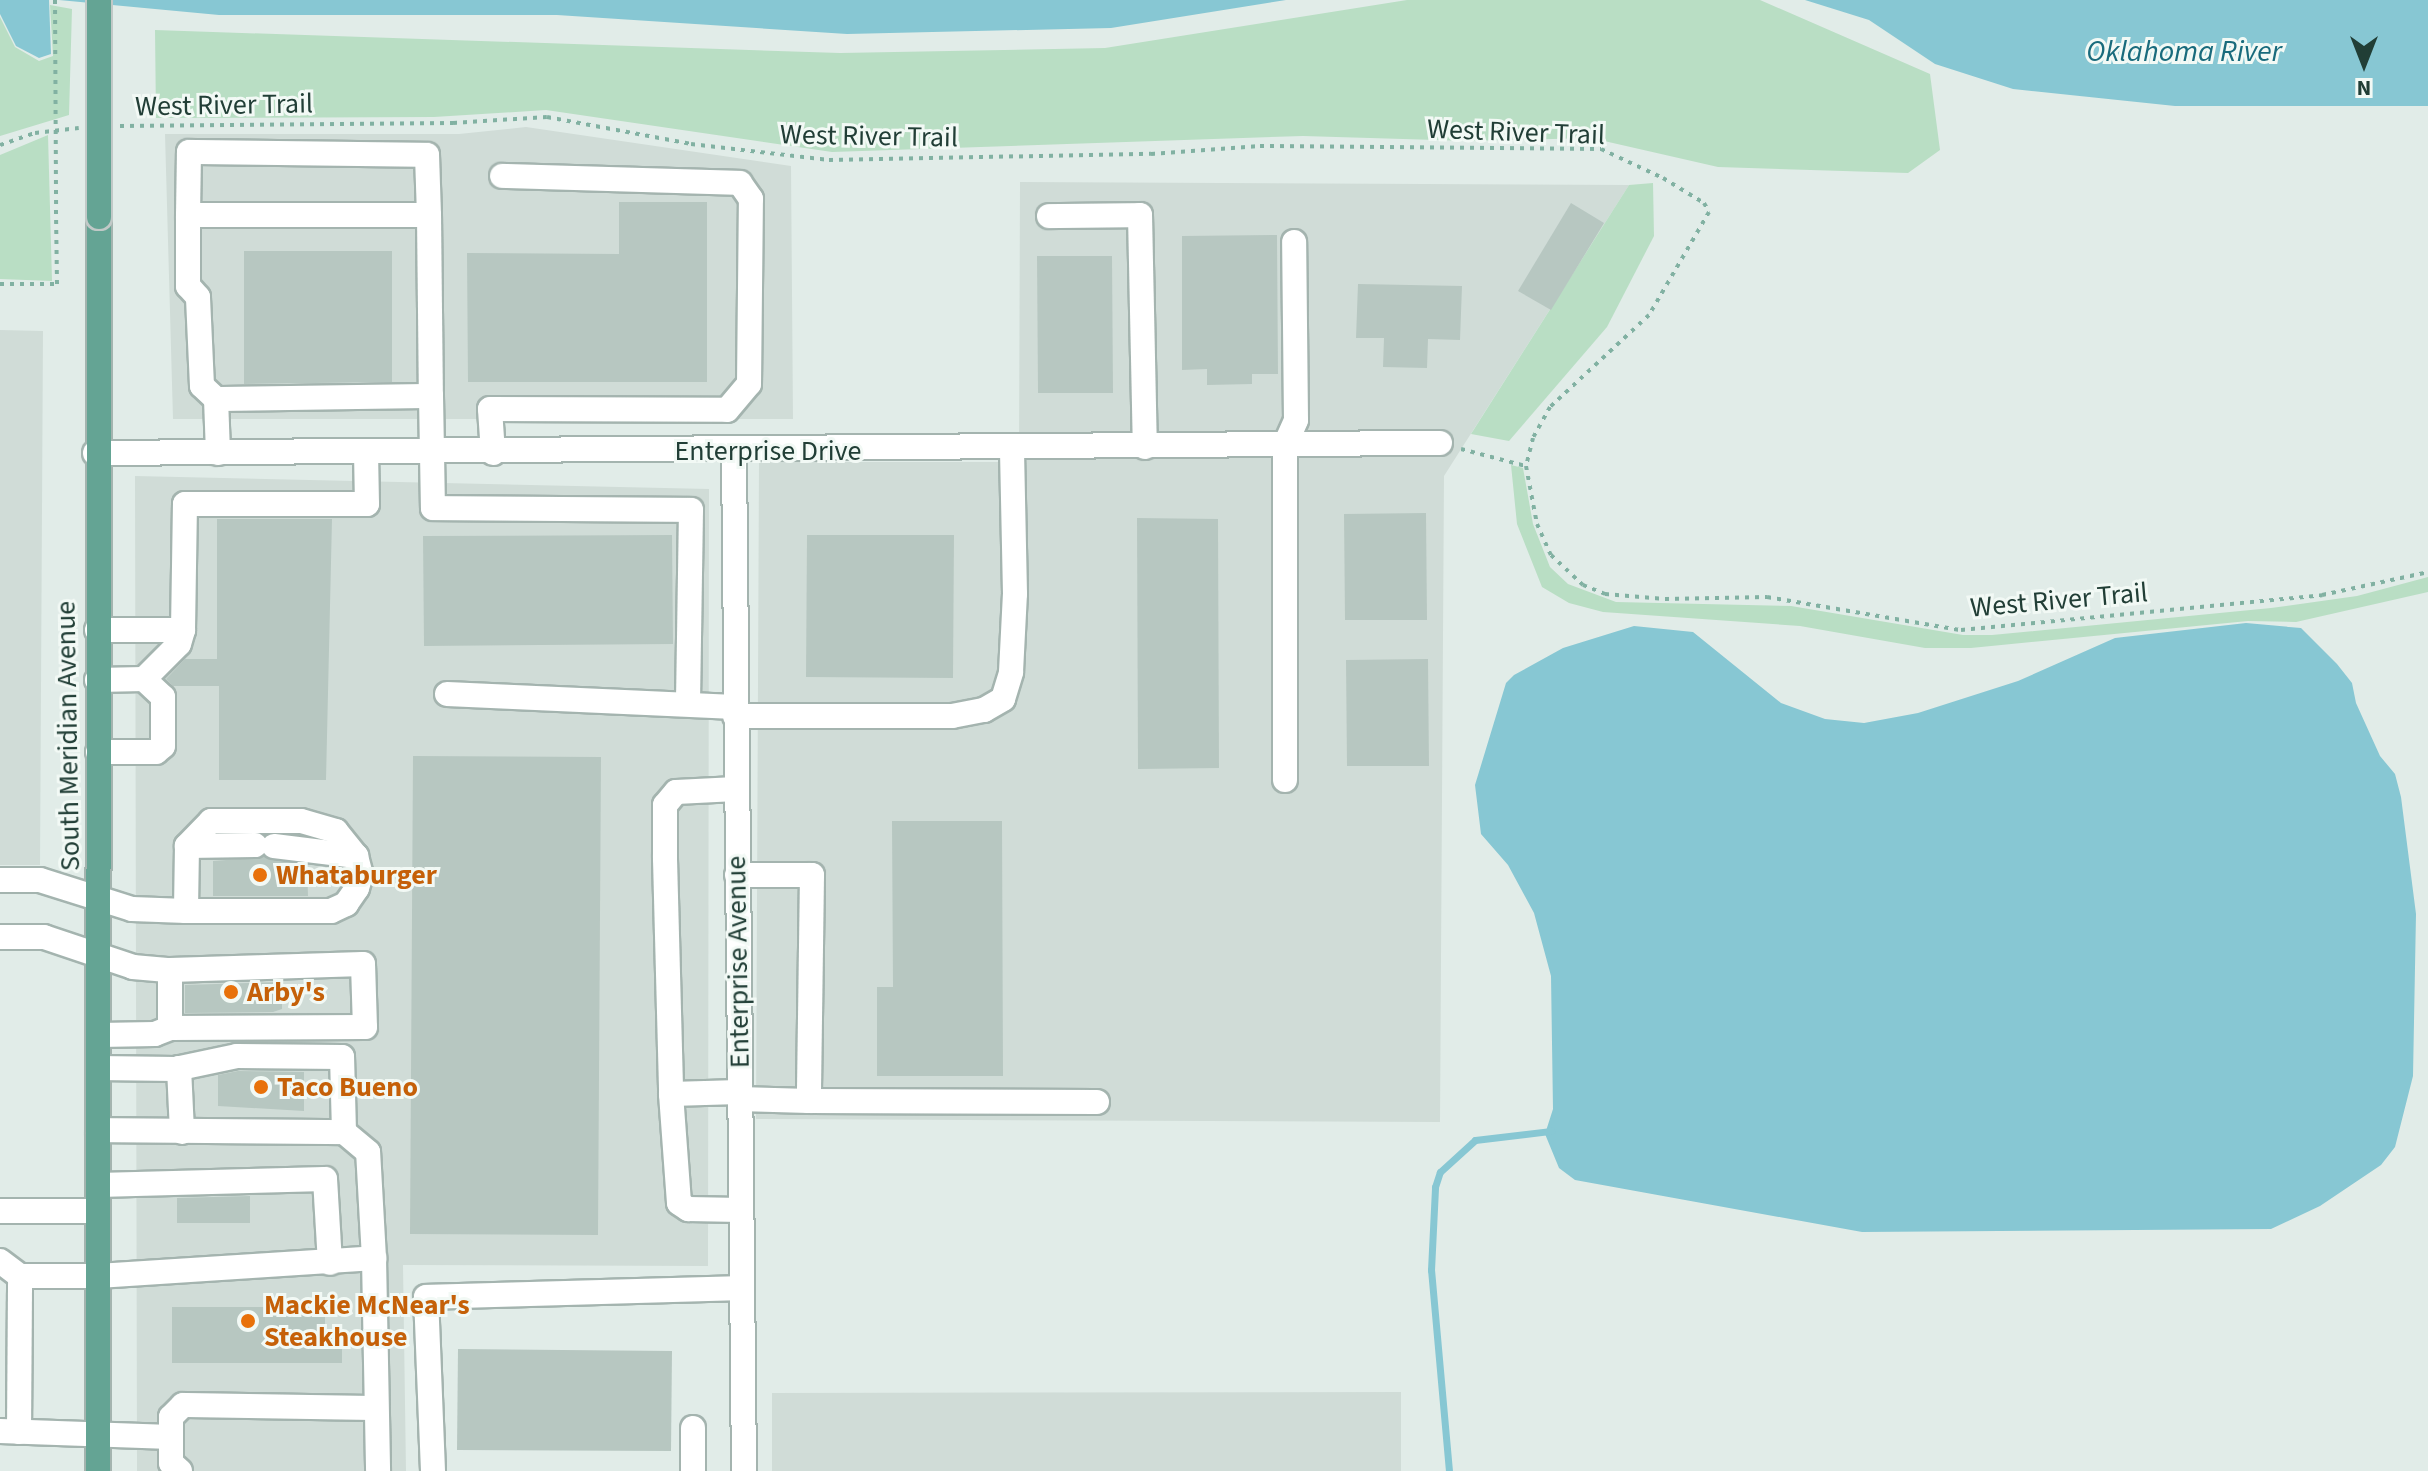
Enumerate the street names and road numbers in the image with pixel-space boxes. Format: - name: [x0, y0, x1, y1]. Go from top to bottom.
- street label: West River Trail: [135, 87, 313, 123]
- street label: West River Trail: [1426, 112, 1606, 152]
- street label: West River Trail: [780, 118, 958, 154]
- street label: Enterprise Drive: [675, 434, 861, 468]
- street label: West River Trail: [1969, 576, 2149, 624]
- street label: South Meridian Avenue: [49, 601, 87, 871]
- street label: Enterprise Avenue: [719, 856, 757, 1068]

